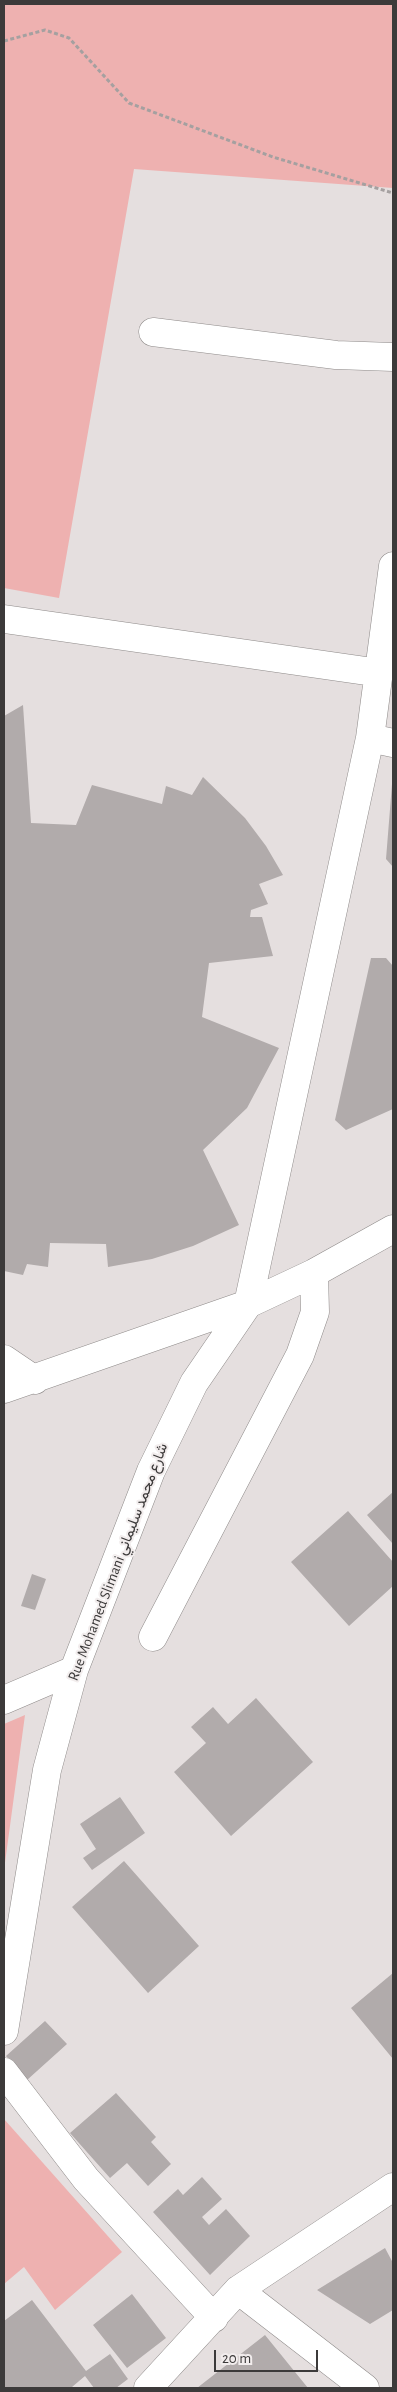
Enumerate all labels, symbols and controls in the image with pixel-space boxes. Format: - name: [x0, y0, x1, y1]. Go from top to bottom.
- street label: Rue Mohamed Slimani شارع محمد سليماني: [64, 1441, 172, 1683]
- scale bar: [217, 2340, 321, 2372]
- text: 20 m: [222, 2351, 251, 2366]

